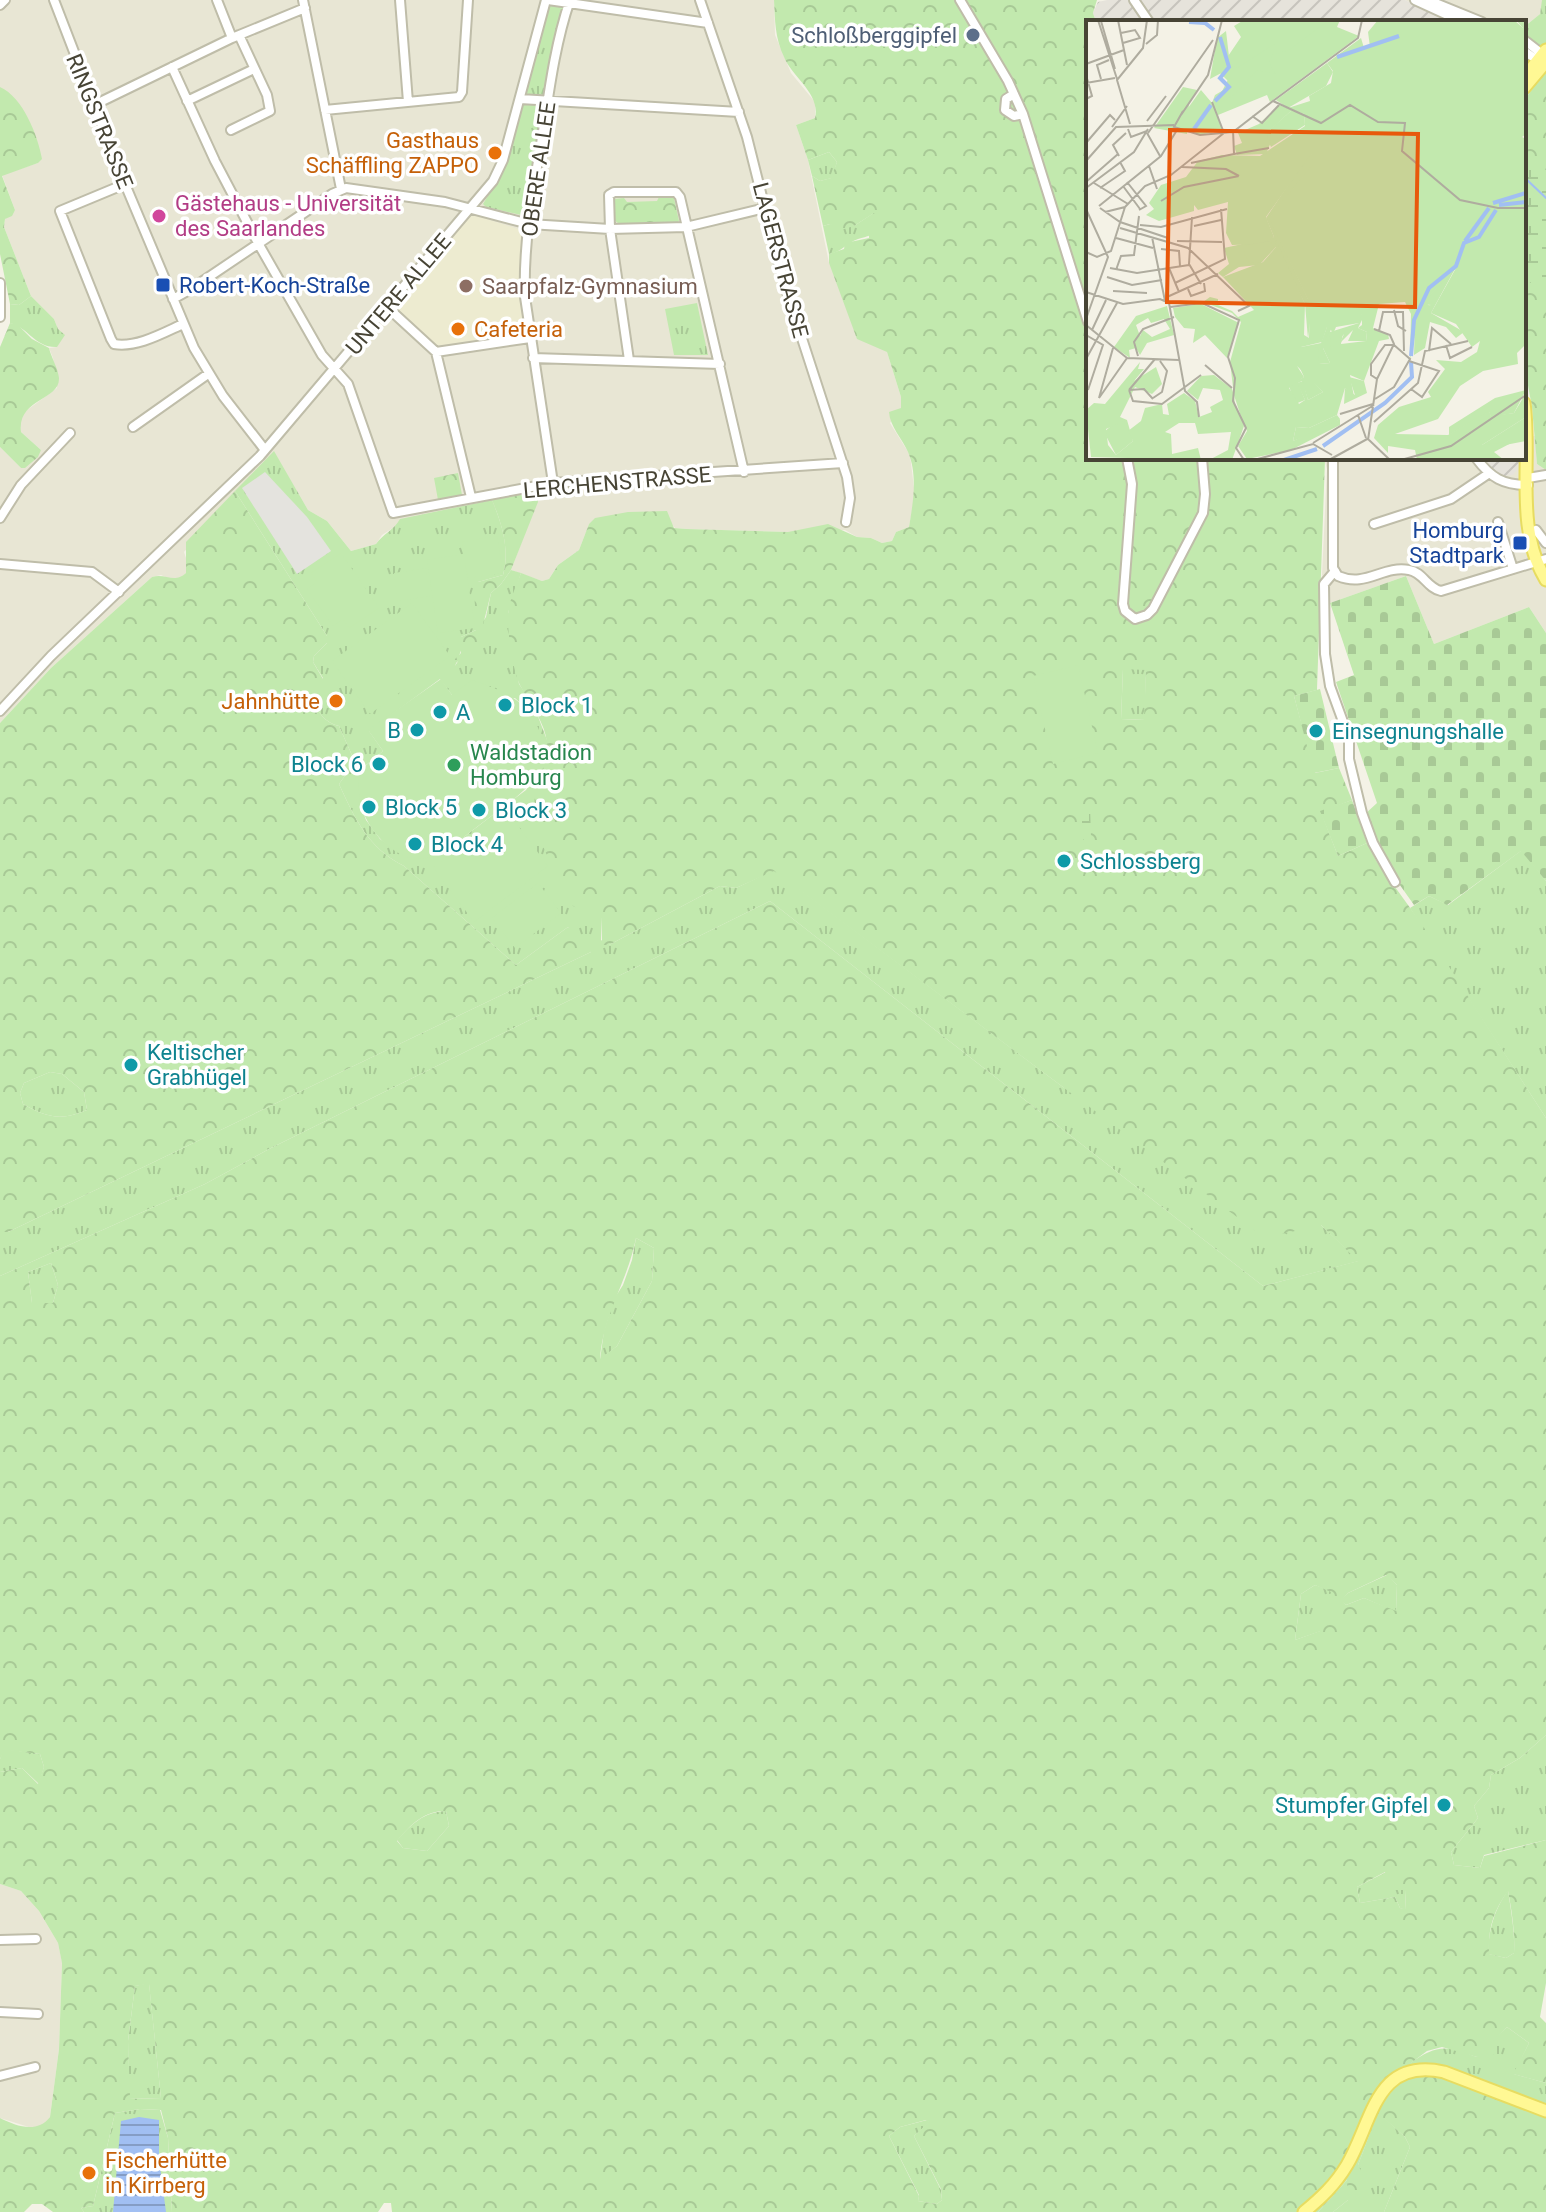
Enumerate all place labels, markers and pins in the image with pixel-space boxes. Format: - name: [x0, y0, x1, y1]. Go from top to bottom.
- place label: Schloßberggipfel: [791, 23, 957, 48]
- marker: Schloßberggipfel: [964, 26, 982, 44]
- place label: Gasthaus Schäffling ZAPPO: [306, 128, 479, 178]
- marker: Gasthaus Schäffling ZAPPO: [486, 144, 504, 162]
- place label: Gästehaus - Universität des Saarlandes: [175, 191, 401, 241]
- marker: Gästehaus - Universität des Saarlandes: [150, 207, 168, 225]
- place label: Robert-Koch-Straße: [179, 273, 370, 298]
- place label: Saarpfalz-Gymnasium: [482, 274, 698, 299]
- marker: Robert-Koch-Straße: [154, 276, 172, 294]
- marker: Saarpfalz-Gymnasium: [457, 277, 475, 295]
- place label: Cafeteria: [474, 317, 563, 342]
- marker: Cafeteria: [449, 320, 467, 338]
- place label: Homburg Stadtpark: [1409, 518, 1505, 568]
- marker: Homburg Stadtpark: [1511, 534, 1529, 552]
- place label: Jahnhütte: [221, 689, 320, 714]
- marker: Jahnhütte: [327, 692, 345, 710]
- place label: Block 1: [521, 693, 593, 718]
- marker: Block 1: [496, 696, 514, 714]
- place label: A: [456, 700, 471, 725]
- marker: A: [431, 703, 449, 721]
- place label: B: [387, 718, 401, 743]
- place label: Einsegnungshalle: [1332, 719, 1504, 744]
- marker: B: [408, 721, 426, 739]
- marker: Einsegnungshalle: [1307, 722, 1325, 740]
- place label: Waldstadion Homburg: [470, 740, 592, 790]
- place label: Block 6: [291, 752, 363, 777]
- marker: Block 6: [370, 755, 388, 773]
- marker: Waldstadion Homburg: [445, 756, 463, 774]
- place label: Block 5: [385, 795, 457, 820]
- marker: Block 5: [360, 798, 378, 816]
- place label: Block 3: [495, 798, 567, 823]
- marker: Block 3: [470, 801, 488, 819]
- place label: Block 4: [431, 832, 503, 857]
- marker: Block 4: [406, 835, 424, 853]
- place label: Schlossberg: [1080, 849, 1201, 874]
- marker: Schlossberg: [1055, 852, 1073, 870]
- place label: Keltischer Grabhügel: [147, 1040, 247, 1090]
- marker: Keltischer Grabhügel: [122, 1056, 140, 1074]
- place label: Stumpfer Gipfel: [1275, 1793, 1428, 1818]
- marker: Stumpfer Gipfel: [1435, 1796, 1453, 1814]
- place label: Fischerhütte in Kirrberg: [105, 2148, 227, 2198]
- marker: Fischerhütte in Kirrberg: [80, 2164, 98, 2182]

